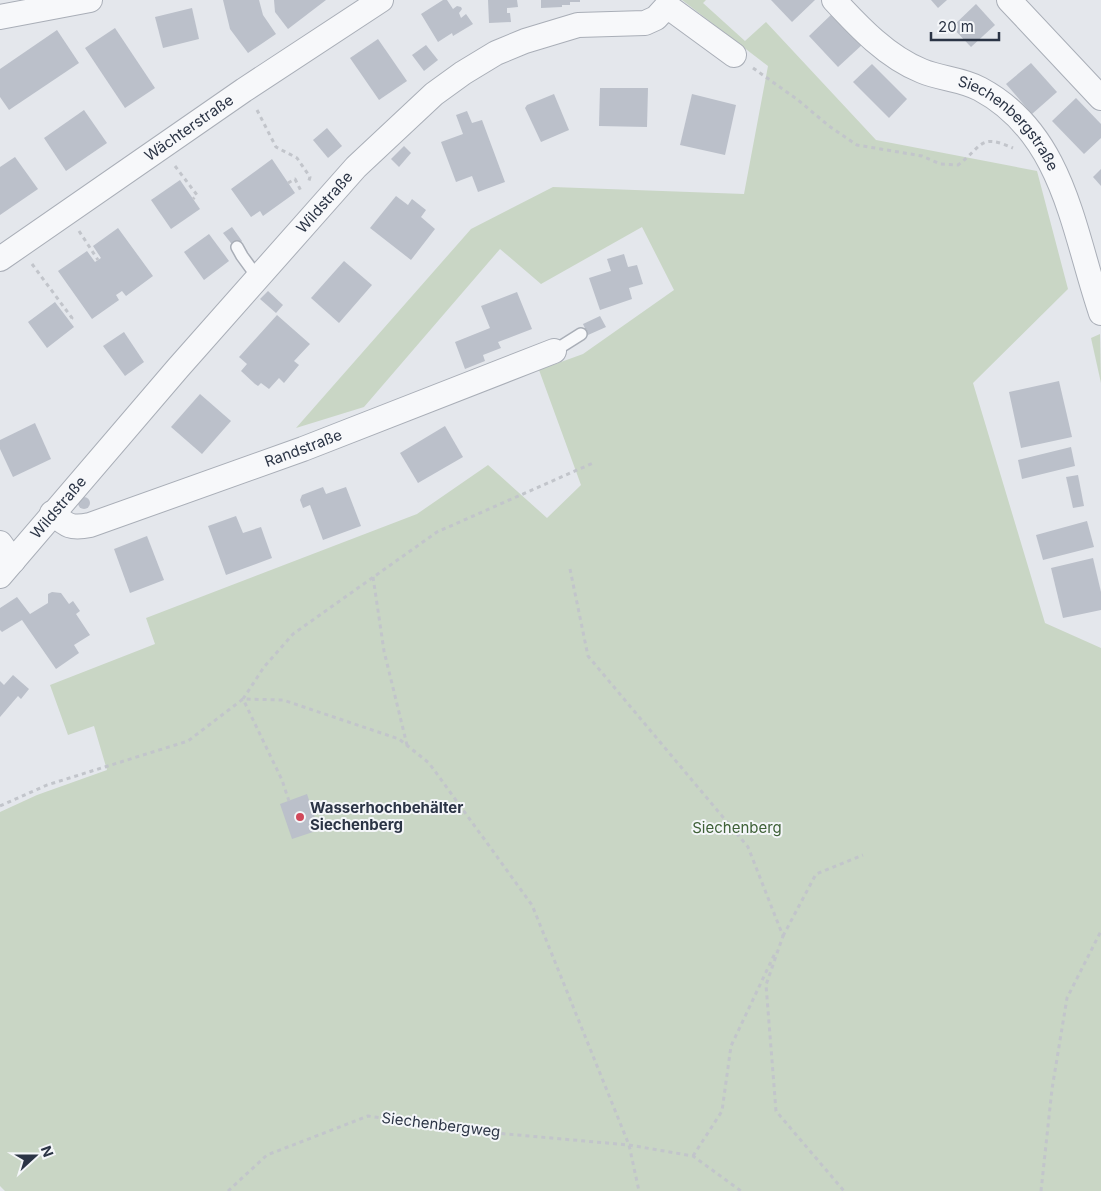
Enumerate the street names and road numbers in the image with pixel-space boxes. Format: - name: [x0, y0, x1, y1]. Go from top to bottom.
- street label: Siechenbergstraße: [956, 71, 1063, 174]
- street label: Wächterstraße: [141, 90, 237, 165]
- street label: Wildstraße: [292, 167, 357, 237]
- street label: Randstraße: [262, 425, 345, 471]
- street label: Wildstraße: [26, 472, 90, 542]
- street label: Siechenbergweg: [381, 1108, 502, 1141]

